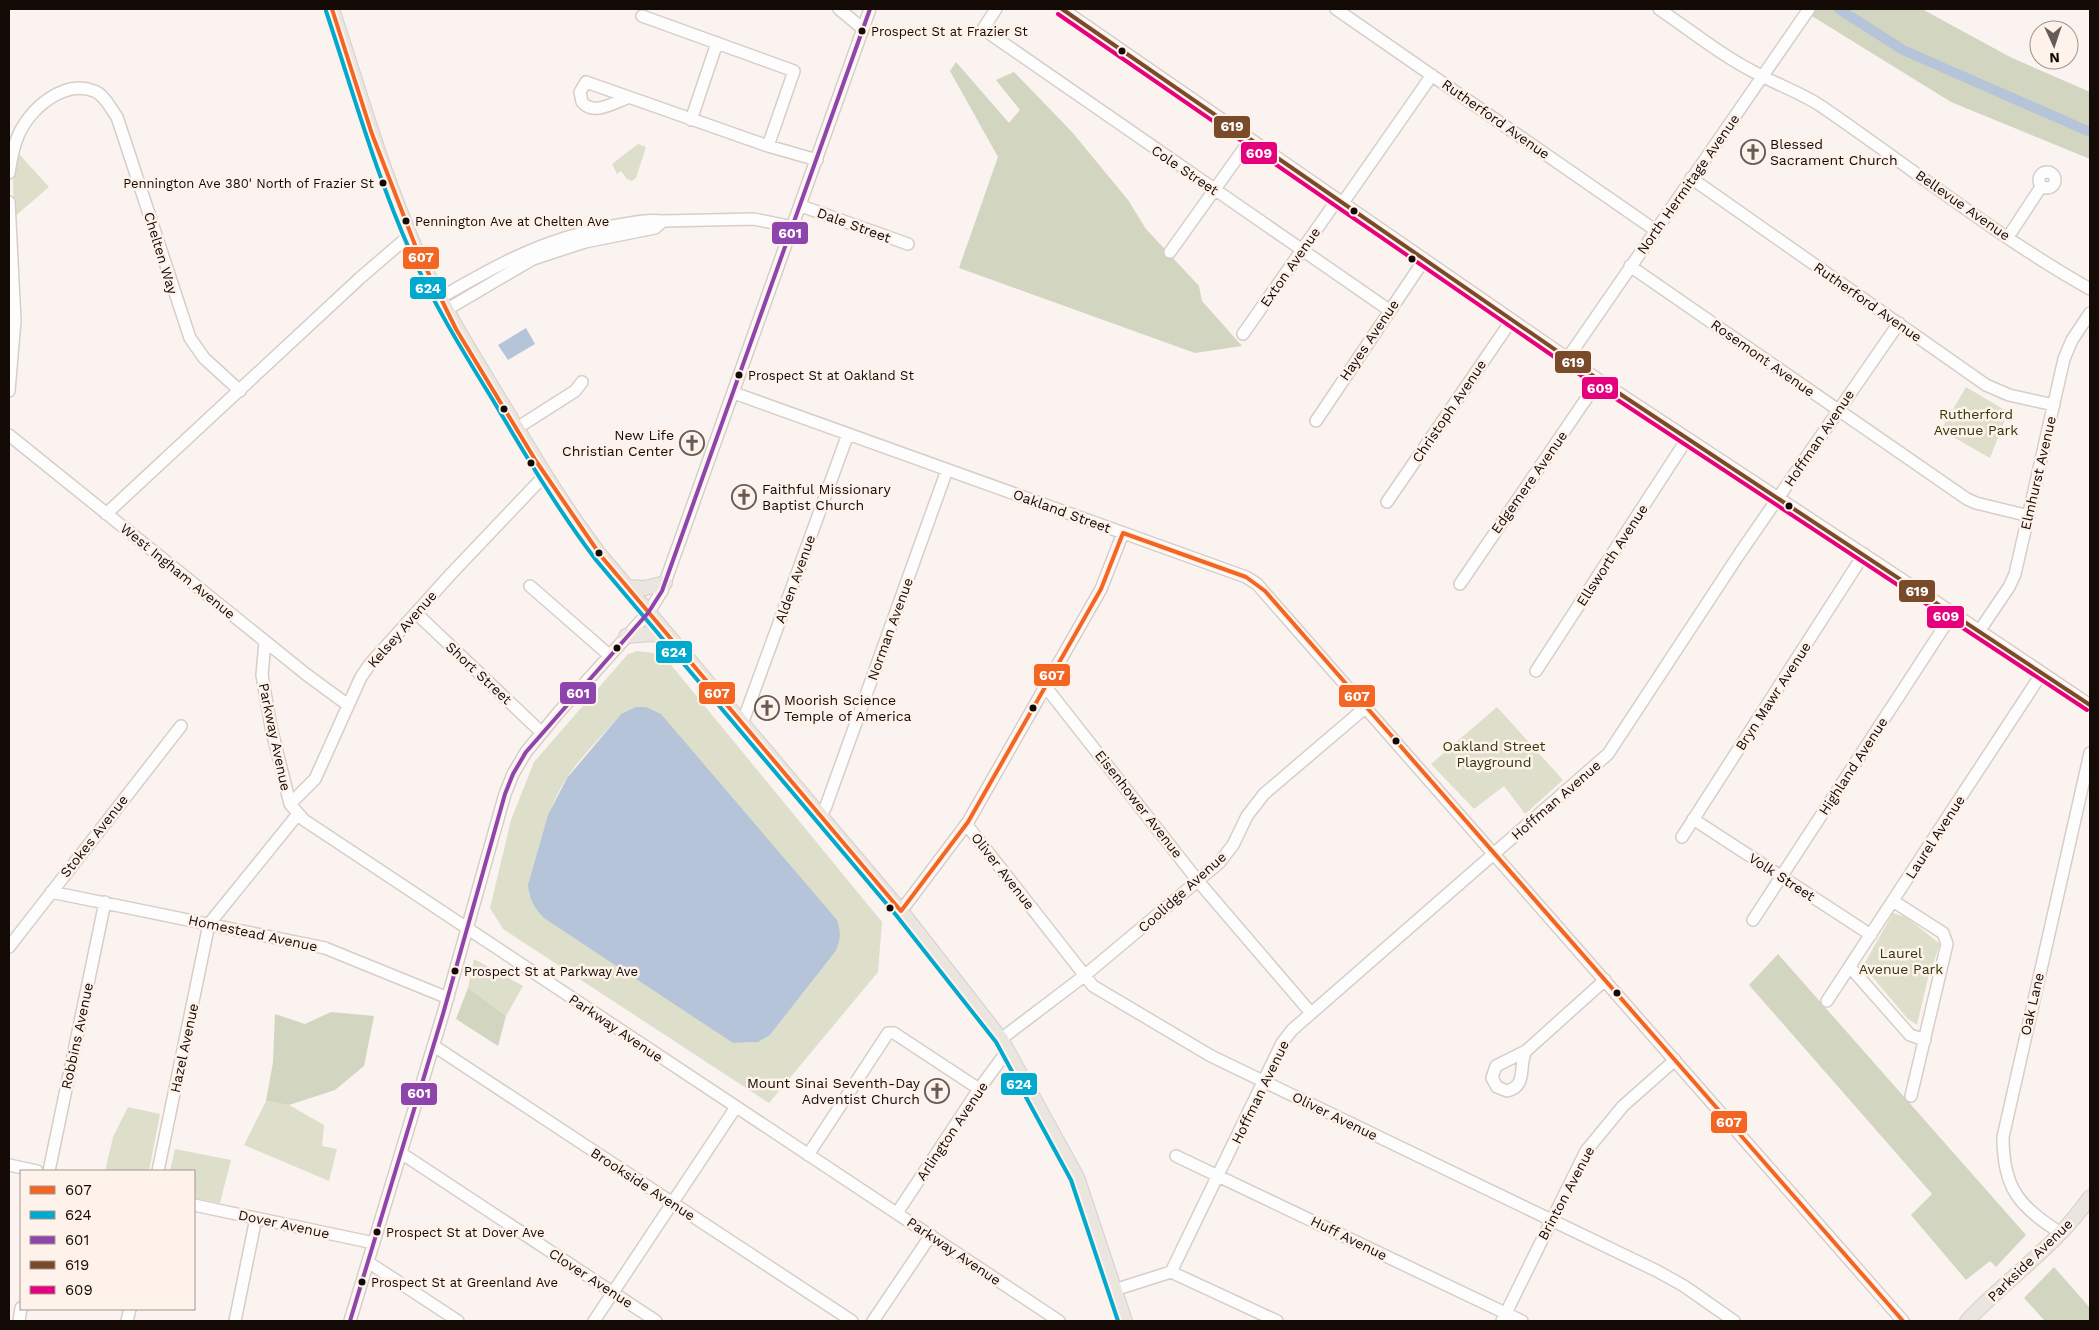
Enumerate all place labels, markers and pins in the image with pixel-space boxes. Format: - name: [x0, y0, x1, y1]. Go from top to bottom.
- place label: Prospect St at Frazier St: [871, 24, 1028, 39]
- marker: Prospect St at Frazier St: [857, 26, 867, 36]
- unlabelled marker: [1117, 46, 1127, 56]
- place label: Blessed Sacrament Church: [1770, 136, 1898, 168]
- church icon: Blessed Sacrament Church: [1740, 139, 1766, 165]
- place label: Pennington Ave 380' North of Frazier St: [123, 176, 375, 191]
- marker: Pennington Ave 380' North of Frazier St: [378, 178, 388, 188]
- unlabelled marker: [1349, 206, 1359, 216]
- place label: Pennington Ave at Chelten Ave: [415, 214, 609, 229]
- marker: Pennington Ave at Chelten Ave: [401, 216, 411, 226]
- unlabelled marker: [1407, 254, 1417, 264]
- place label: Prospect St at Oakland St: [748, 368, 914, 383]
- marker: Prospect St at Oakland St: [734, 370, 744, 380]
- unlabelled marker: [499, 404, 509, 414]
- place label: New Life Christian Center: [562, 427, 674, 459]
- church icon: New Life Christian Center: [679, 430, 705, 456]
- unlabelled marker: [526, 458, 536, 468]
- place label: Faithful Missionary Baptist Church: [762, 481, 891, 513]
- church icon: Faithful Missionary Baptist Church: [731, 484, 757, 510]
- unlabelled marker: [1784, 501, 1794, 511]
- unlabelled marker: [594, 548, 604, 558]
- unlabelled marker: [612, 643, 622, 653]
- place label: Moorish Science Temple of America: [784, 692, 912, 724]
- church icon: Moorish Science Temple of America: [754, 695, 780, 721]
- unlabelled marker: [1028, 703, 1038, 713]
- unlabelled marker: [1391, 736, 1401, 746]
- unlabelled marker: [885, 903, 895, 913]
- place label: Prospect St at Parkway Ave: [464, 964, 638, 979]
- marker: Prospect St at Parkway Ave: [450, 966, 460, 976]
- unlabelled marker: [1612, 988, 1622, 998]
- place label: Mount Sinai Seventh-Day Adventist Church: [747, 1075, 921, 1107]
- church icon: Mount Sinai Seventh-Day Adventist Church: [924, 1078, 950, 1104]
- place label: Prospect St at Dover Ave: [386, 1225, 544, 1240]
- marker: Prospect St at Dover Ave: [372, 1227, 382, 1237]
- place label: Prospect St at Greenland Ave: [371, 1275, 558, 1290]
- marker: Prospect St at Greenland Ave: [357, 1277, 367, 1287]

